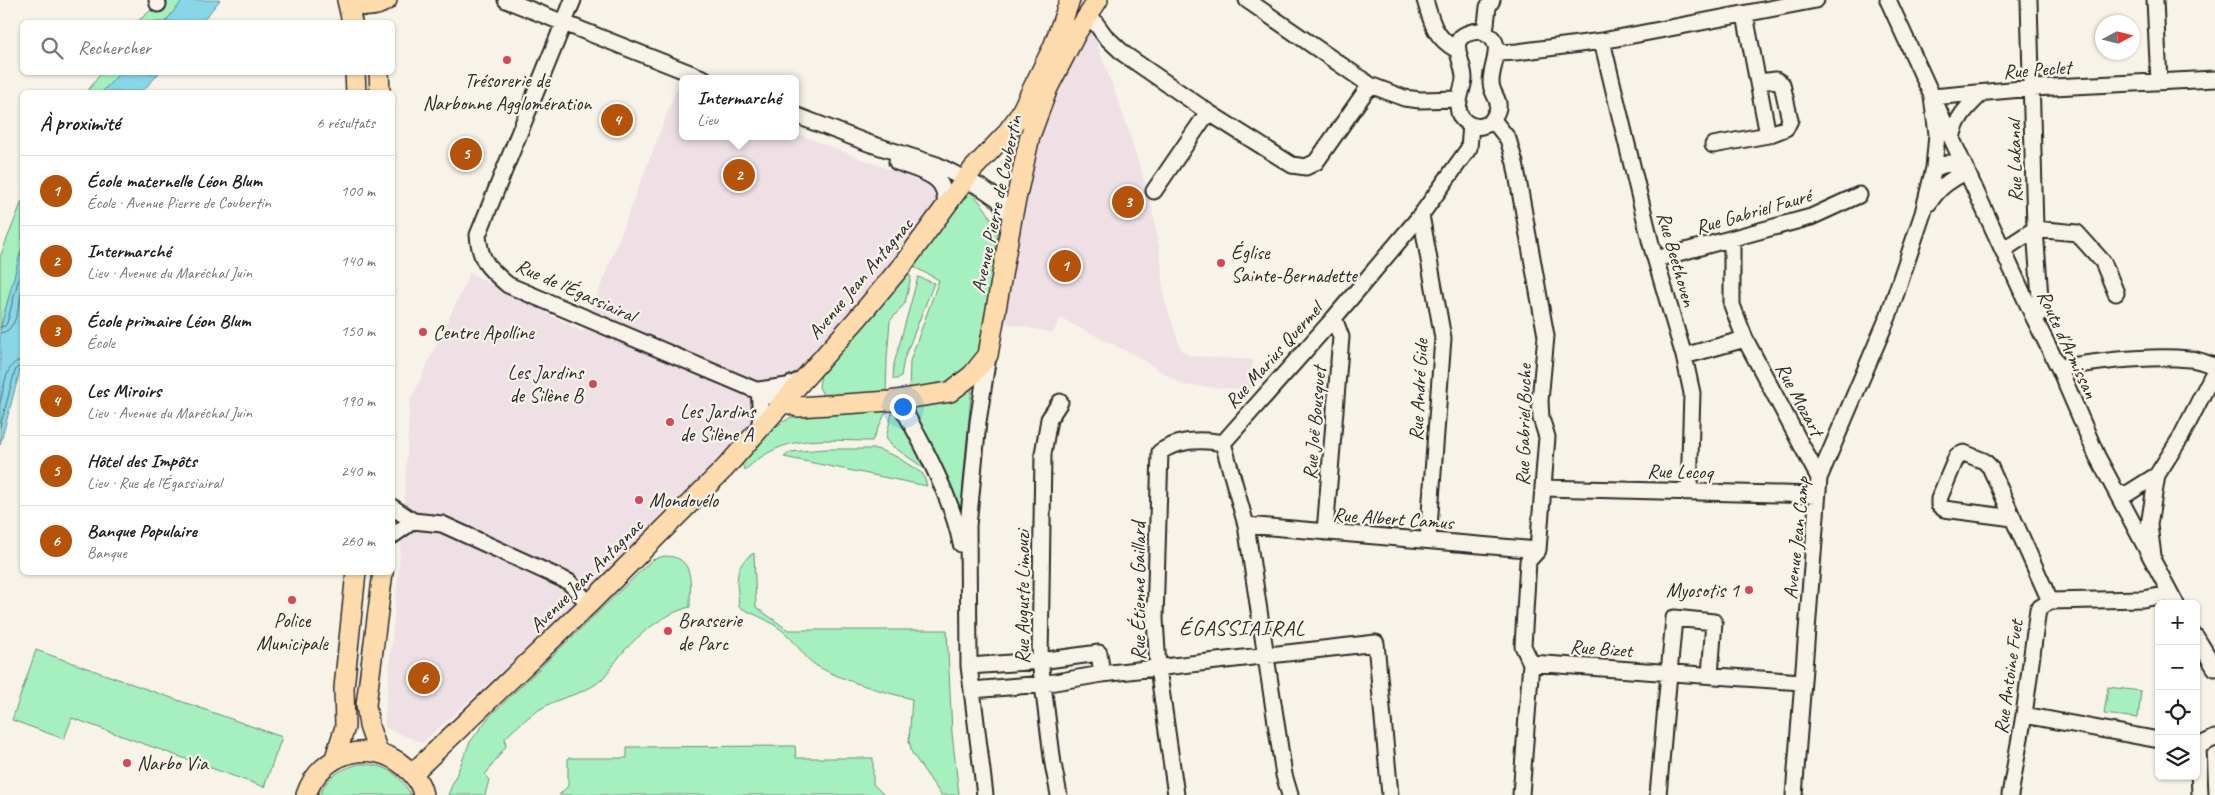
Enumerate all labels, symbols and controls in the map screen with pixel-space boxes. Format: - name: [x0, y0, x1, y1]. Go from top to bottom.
- north arrow: [2095, 15, 2140, 60]
- search box: [20, 20, 395, 75]
- icon: search: [38, 34, 66, 62]
- text: Rechercher: [78, 36, 151, 60]
- marker: Trésorerie de Narbonne Agglomération: [501, 54, 513, 66]
- street label: Rue Peclet: [2002, 54, 2075, 84]
- place label: Trésorerie de Narbonne Agglomération: [423, 68, 592, 116]
- popup: [679, 75, 799, 140]
- text: Intermarché: [697, 86, 781, 110]
- pin: 4: [601, 101, 633, 139]
- text: À proximité: [40, 110, 120, 136]
- text: Lieu: [697, 110, 718, 130]
- street label: Avenue Pierre de Coubertin: [965, 112, 1028, 295]
- text: 6 résultats: [316, 113, 375, 133]
- street label: Rue Lakanal: [2001, 116, 2028, 202]
- pin: 5: [450, 135, 482, 173]
- pin: 2: [723, 156, 755, 194]
- text: École maternelle Léon Blum: [87, 169, 262, 193]
- text: 1: [52, 181, 60, 201]
- text: 100 m: [341, 181, 375, 201]
- street label: Rue Gabriel Fauré: [1692, 182, 1817, 240]
- pin: 3: [1112, 183, 1144, 221]
- text: École · Avenue Pierre de Coubertin: [87, 193, 271, 213]
- street label: Rue Beethoven: [1651, 209, 1702, 310]
- street label: Avenue Jean Antagnac: [802, 212, 919, 344]
- text: Intermarché: [87, 239, 171, 263]
- place label: Église Sainte-Bernadette: [1231, 240, 1358, 288]
- pin: 1: [1049, 247, 1081, 285]
- text: 2: [52, 251, 60, 271]
- text: 140 m: [341, 251, 375, 271]
- street label: Rue de l'Égassiairal: [512, 253, 643, 329]
- marker: Église Sainte-Bernadette: [1215, 257, 1227, 269]
- text: Lieu · Avenue du Maréchal Juin: [87, 263, 252, 283]
- street label: Route d'Armissan: [2032, 286, 2104, 403]
- street label: Rue Marius Quermel: [1219, 295, 1330, 413]
- text: École primaire Léon Blum: [87, 309, 251, 333]
- place label: Centre Apolline: [433, 320, 535, 345]
- text: 3: [52, 321, 60, 341]
- text: 150 m: [341, 321, 375, 341]
- marker: Centre Apolline: [417, 326, 429, 338]
- text: École: [87, 333, 115, 353]
- street label: Rue André Gide: [1403, 337, 1434, 442]
- street label: Rue Mozart: [1770, 358, 1831, 443]
- place label: Les Jardins de Silène B: [508, 360, 585, 408]
- street label: Rue Joë Bousquet: [1297, 362, 1332, 480]
- street label: Rue Gabriel Buche: [1510, 362, 1537, 486]
- marker: Les Jardins de Silène B: [587, 378, 599, 390]
- text: Les Miroirs: [87, 379, 161, 403]
- text: 4: [52, 391, 60, 411]
- text: 190 m: [341, 391, 375, 411]
- your location: [890, 394, 916, 420]
- place label: Les Jardins de Silène A: [680, 399, 758, 447]
- text: Lieu · Avenue du Maréchal Juin: [87, 403, 252, 423]
- marker: Les Jardins de Silène A: [664, 416, 676, 428]
- text: Hôtel des Impôts: [87, 449, 197, 473]
- street label: Rue Lecoq: [1647, 458, 1715, 485]
- text: 5: [53, 461, 59, 481]
- text: 240 m: [341, 461, 375, 481]
- text: Lieu · Rue de l'Égassiairal: [87, 473, 222, 493]
- street label: Avenue Jean Camp: [1778, 474, 1815, 600]
- place label: Mondovélo: [649, 488, 719, 513]
- marker: Mondovélo: [633, 494, 645, 506]
- street label: Rue Albert Camus: [1332, 502, 1456, 535]
- street label: Avenue Jean Antagnac: [524, 513, 649, 638]
- text: Banque Populaire: [87, 519, 197, 543]
- street label: Rue Étienne Gaillard: [1126, 519, 1151, 660]
- street label: Rue Auguste Limouzi: [1010, 528, 1035, 664]
- text: 6: [52, 531, 60, 551]
- text: 260 m: [341, 531, 375, 551]
- text: Banque: [87, 543, 127, 563]
- place label: Myosotis 1: [1666, 578, 1740, 603]
- marker: Myosotis 1: [1743, 584, 1755, 596]
- marker: Police Municipale: [286, 594, 298, 606]
- map controls: [2155, 600, 2200, 780]
- button: +: [2155, 600, 2200, 645]
- place label: Police Municipale: [256, 608, 329, 656]
- place label: Brasserie de Parc: [678, 608, 743, 656]
- district label: ÉGASSIAIRAL: [1179, 614, 1305, 642]
- street label: Rue Antoine Fuet: [1988, 616, 2029, 736]
- marker: Brasserie de Parc: [662, 625, 674, 637]
- street label: Rue Bizet: [1569, 634, 1635, 663]
- button: −: [2155, 645, 2200, 690]
- pin: 6: [408, 659, 440, 697]
- button: locate: [2155, 690, 2200, 735]
- button: layers: [2155, 735, 2200, 780]
- place label: Narbo Via: [137, 751, 209, 776]
- marker: Narbo Via: [121, 757, 133, 769]

